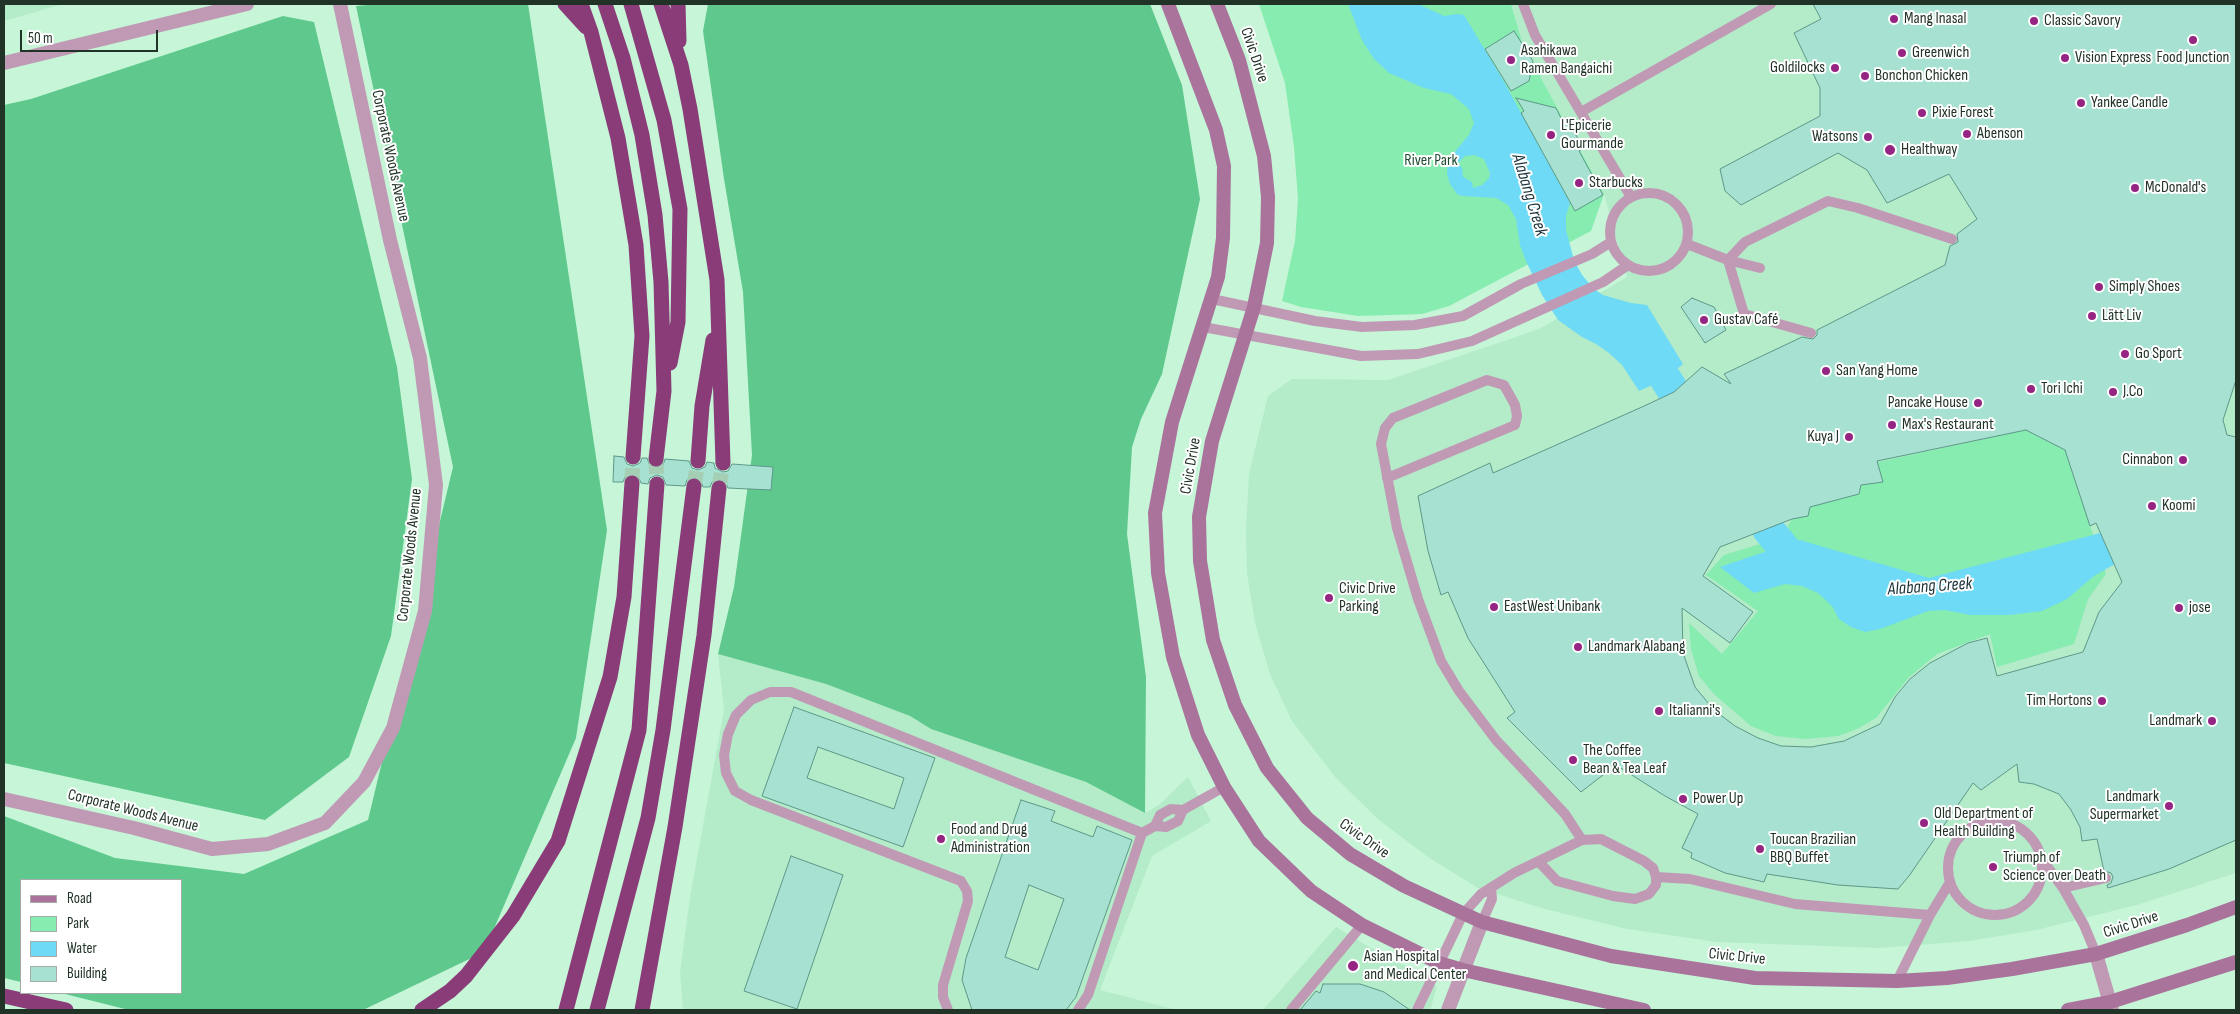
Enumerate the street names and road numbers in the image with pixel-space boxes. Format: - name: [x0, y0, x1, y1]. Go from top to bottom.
- street label: Civic Drive: [1236, 25, 1272, 85]
- street label: Corporate Woods Avenue: [367, 89, 413, 223]
- street label: Civic Drive: [1177, 436, 1205, 496]
- street label: Corporate Woods Avenue: [393, 487, 427, 623]
- street label: Corporate Woods Avenue: [66, 785, 200, 837]
- street label: Civic Drive: [1335, 815, 1393, 863]
- street label: Civic Drive: [2101, 907, 2161, 943]
- street label: Civic Drive: [1708, 944, 1766, 970]

